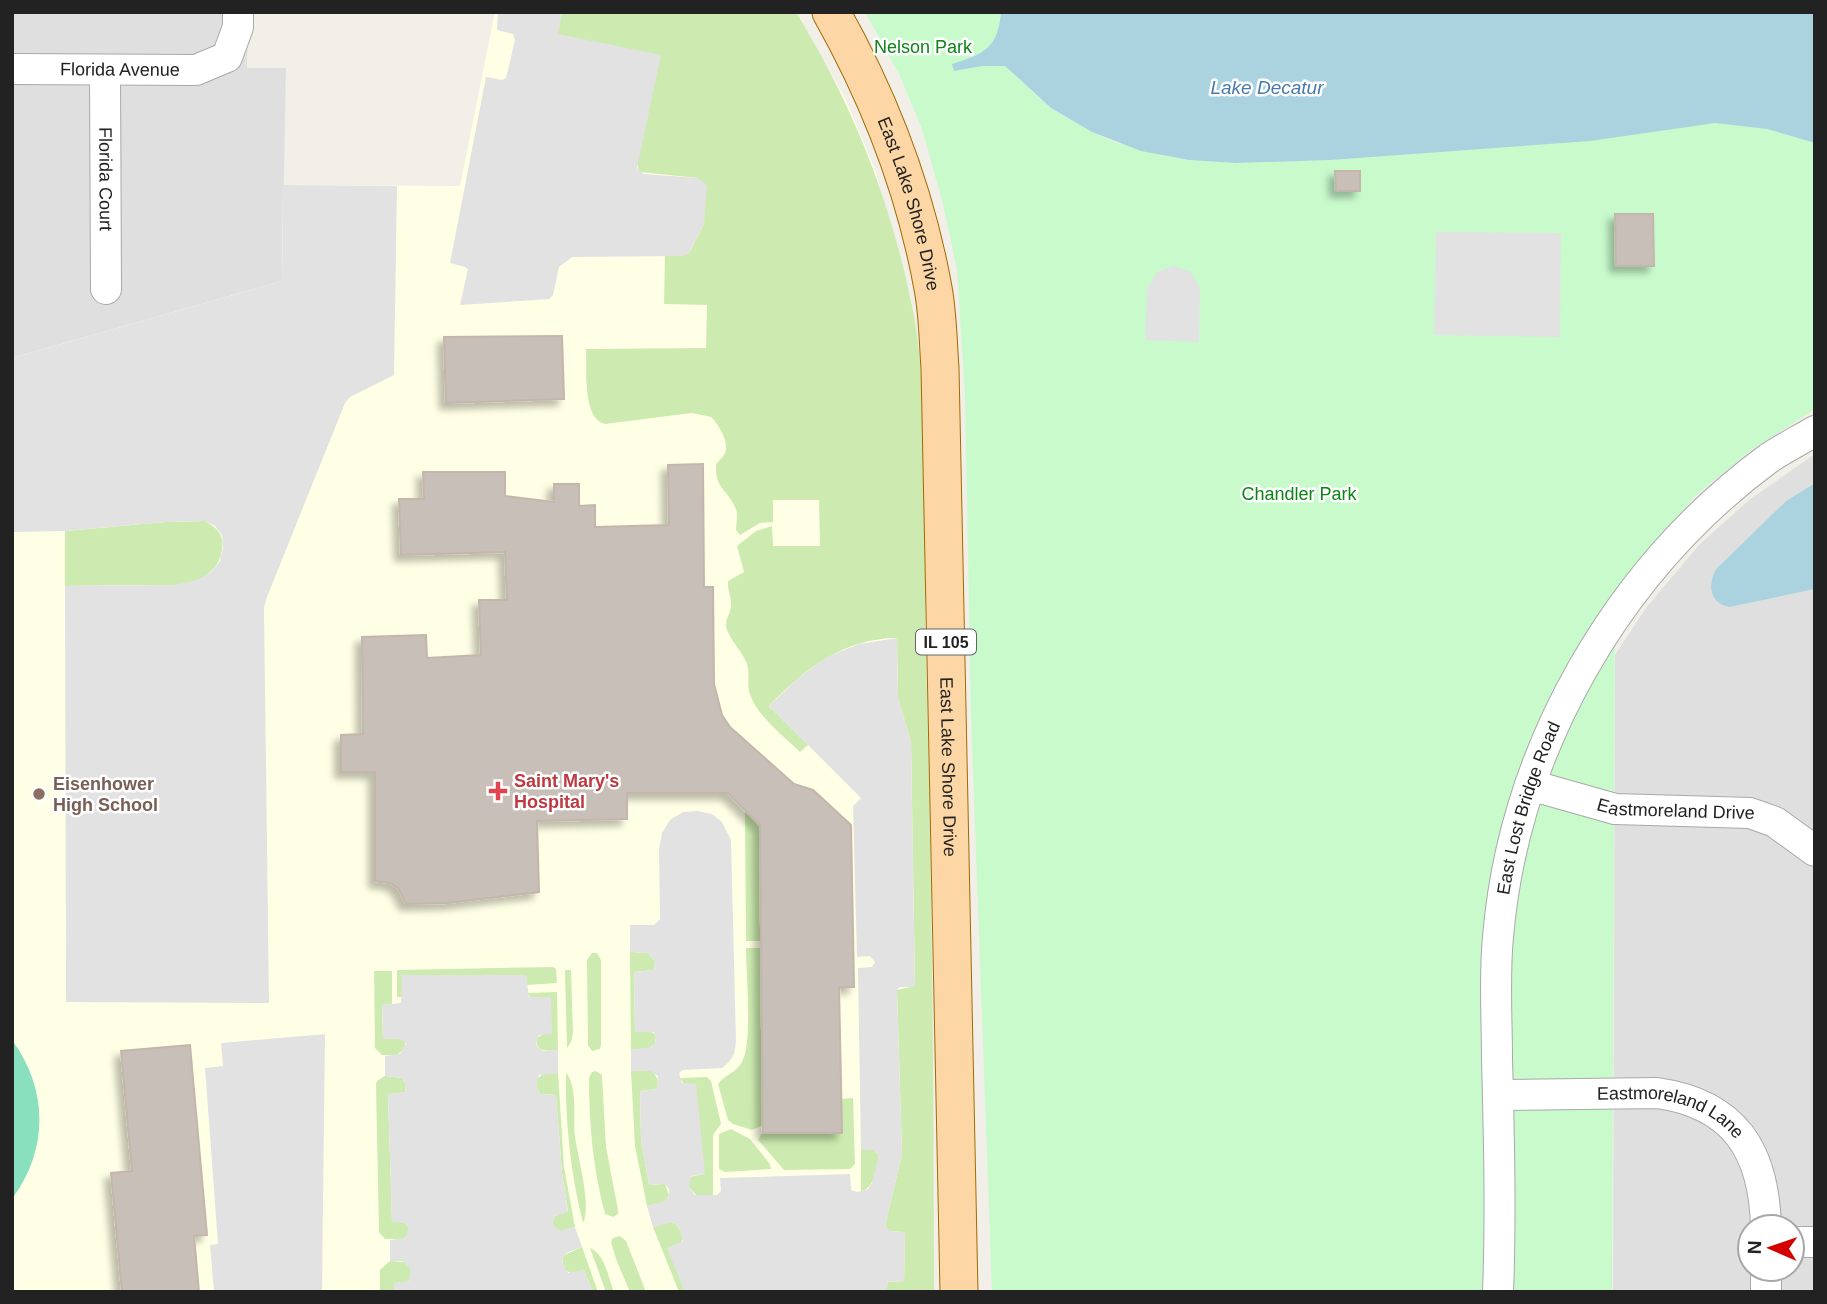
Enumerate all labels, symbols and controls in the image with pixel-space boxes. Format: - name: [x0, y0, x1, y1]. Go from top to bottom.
- park label: Nelson Park: [874, 37, 973, 57]
- street label: Florida Avenue: [60, 59, 180, 80]
- water label: Lake Decatur: [1210, 77, 1324, 98]
- street label: East Lake Shore Drive: [873, 114, 943, 292]
- street label: Florida Court: [95, 127, 116, 231]
- park label: Chandler Park: [1241, 484, 1358, 504]
- road number: IL 105: [916, 629, 976, 654]
- street label: East Lake Shore Drive: [936, 677, 960, 857]
- street label: East Lost Bridge Road: [1493, 718, 1564, 896]
- place label: Saint Mary's Hospital: [514, 771, 619, 812]
- place label: Eisenhower High School: [53, 774, 158, 815]
- marker: Saint Mary's Hospital: [488, 781, 508, 801]
- marker: Eisenhower High School: [31, 786, 47, 802]
- street label: Eastmoreland Drive: [1595, 794, 1755, 823]
- street label: Eastmoreland Lane: [1597, 1083, 1748, 1142]
- north arrow: [1736, 1213, 1806, 1283]
- text: N: [1744, 1240, 1765, 1255]

